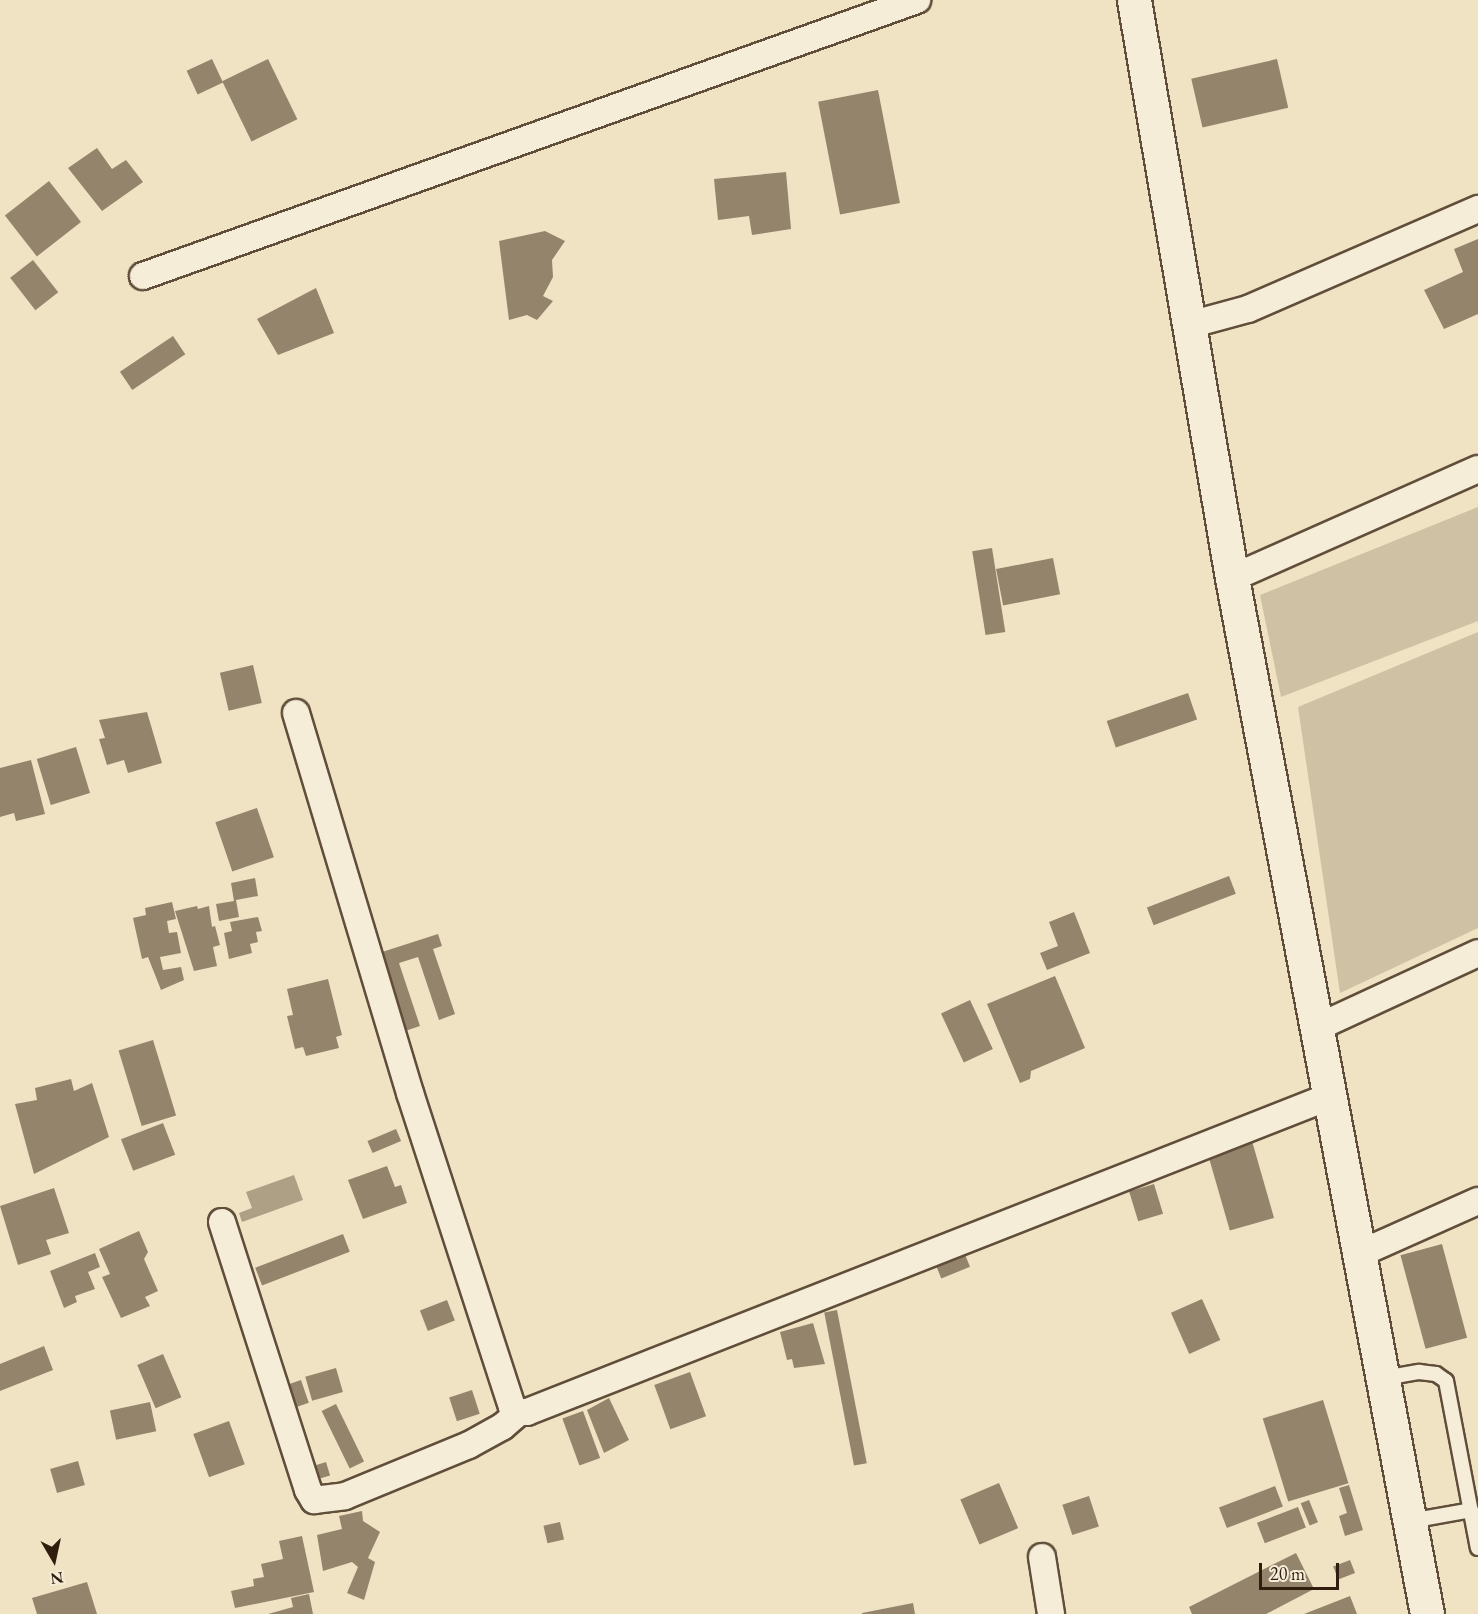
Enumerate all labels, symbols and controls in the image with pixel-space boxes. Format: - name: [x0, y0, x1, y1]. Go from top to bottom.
- north arrow: [24, 1530, 84, 1590]
- scale bar: [1262, 1551, 1342, 1589]
- text: 20 m: [1270, 1562, 1305, 1585]
- text: N: [49, 1567, 65, 1590]

